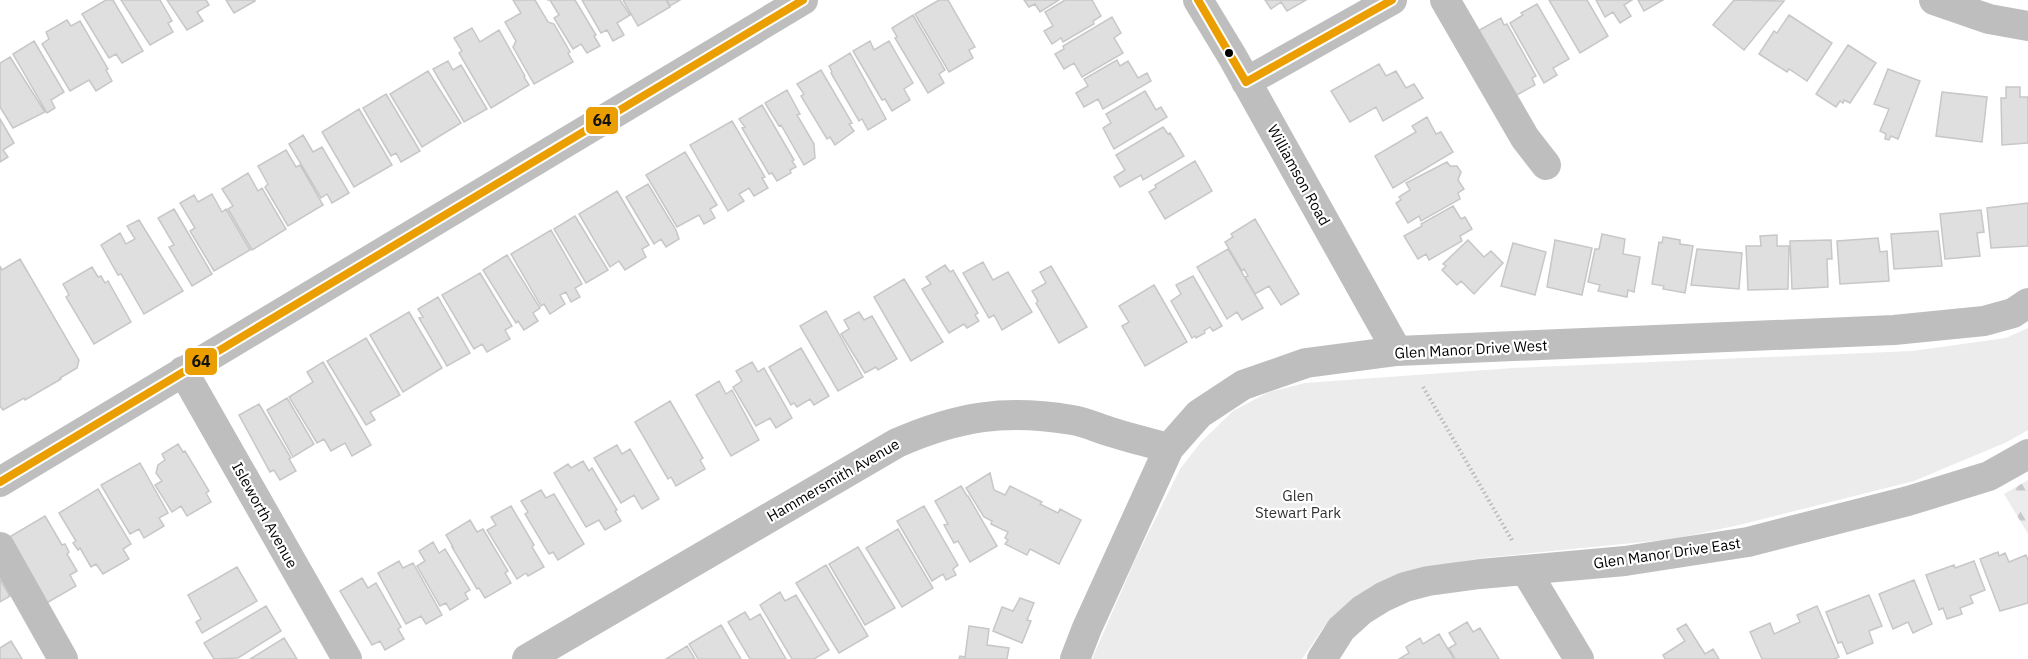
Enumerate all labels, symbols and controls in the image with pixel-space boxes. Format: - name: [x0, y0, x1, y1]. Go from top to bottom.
- unlabelled marker: [1223, 47, 1235, 59]
- line badge: 64: [585, 106, 619, 135]
- text: 64: [592, 110, 612, 130]
- street label: Williamson Road: [1263, 121, 1335, 229]
- street label: Glen Manor Drive West: [1394, 336, 1548, 362]
- line badge: 64: [184, 347, 218, 376]
- text: 64: [191, 351, 211, 371]
- street label: Hammersmith Avenue: [763, 434, 903, 526]
- street label: Isleworth Avenue: [228, 459, 302, 571]
- park label: Glen Stewart Park: [1255, 486, 1341, 522]
- street label: Glen Manor Drive East: [1592, 533, 1742, 573]

